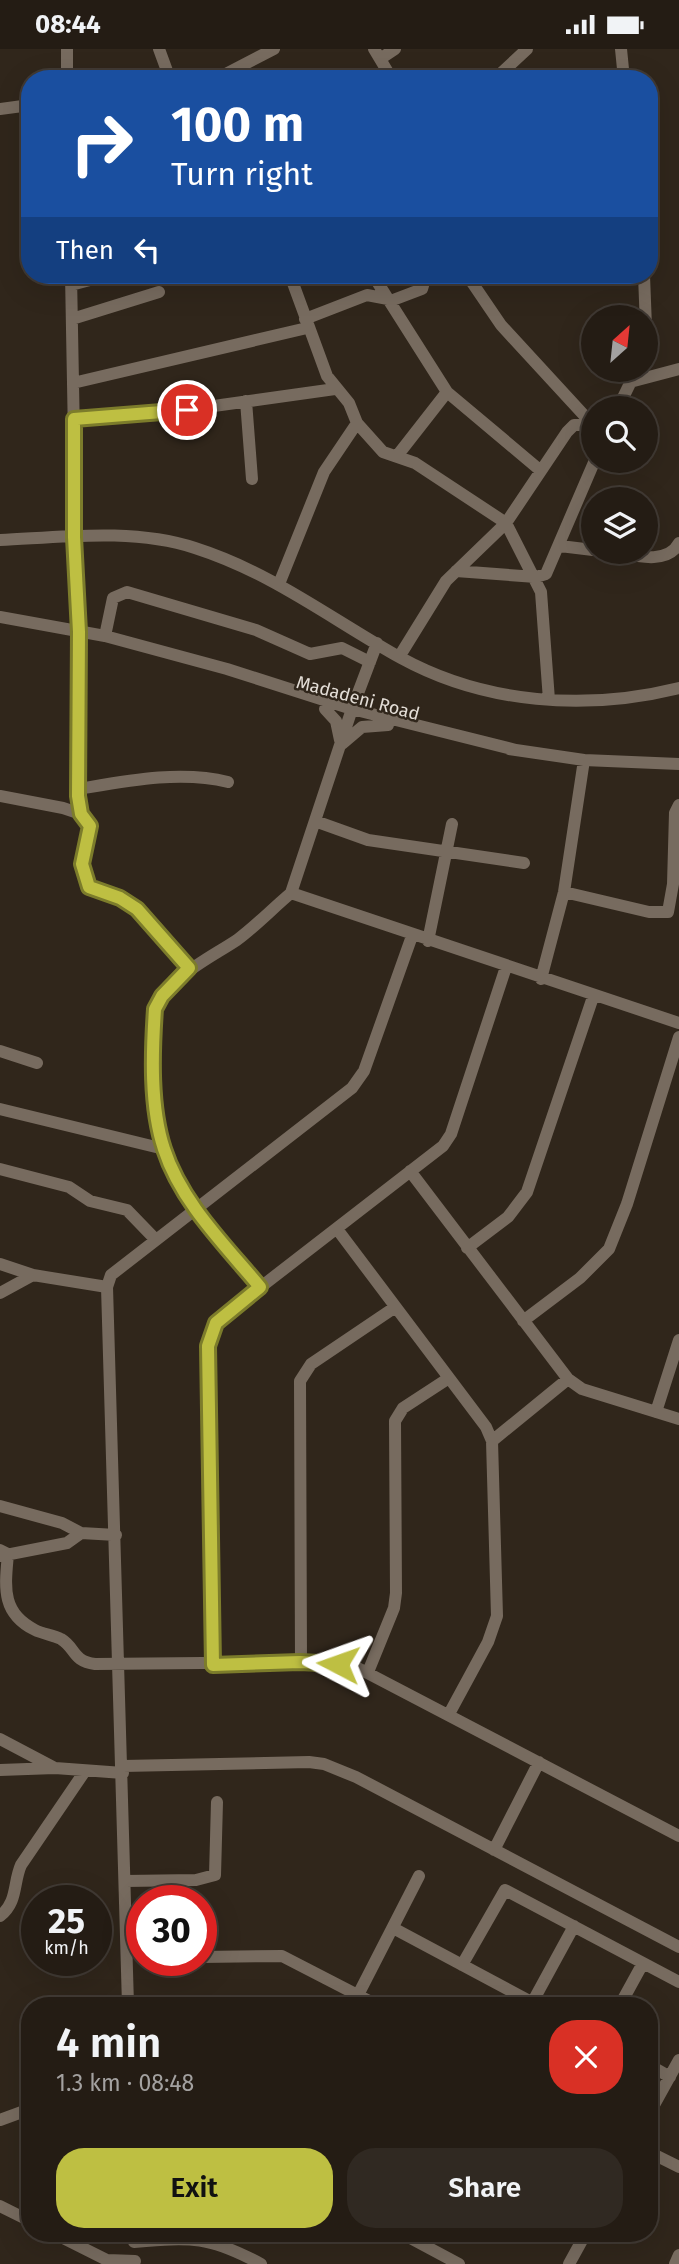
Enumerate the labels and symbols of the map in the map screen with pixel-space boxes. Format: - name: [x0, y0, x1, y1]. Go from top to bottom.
- north arrow: [581, 305, 658, 381]
- pin: [157, 380, 217, 440]
- street label: Madadeni Road: [294, 671, 422, 725]
- position arrow: [301, 1627, 375, 1701]
- speed limit sign: 30: [126, 1885, 217, 1976]

